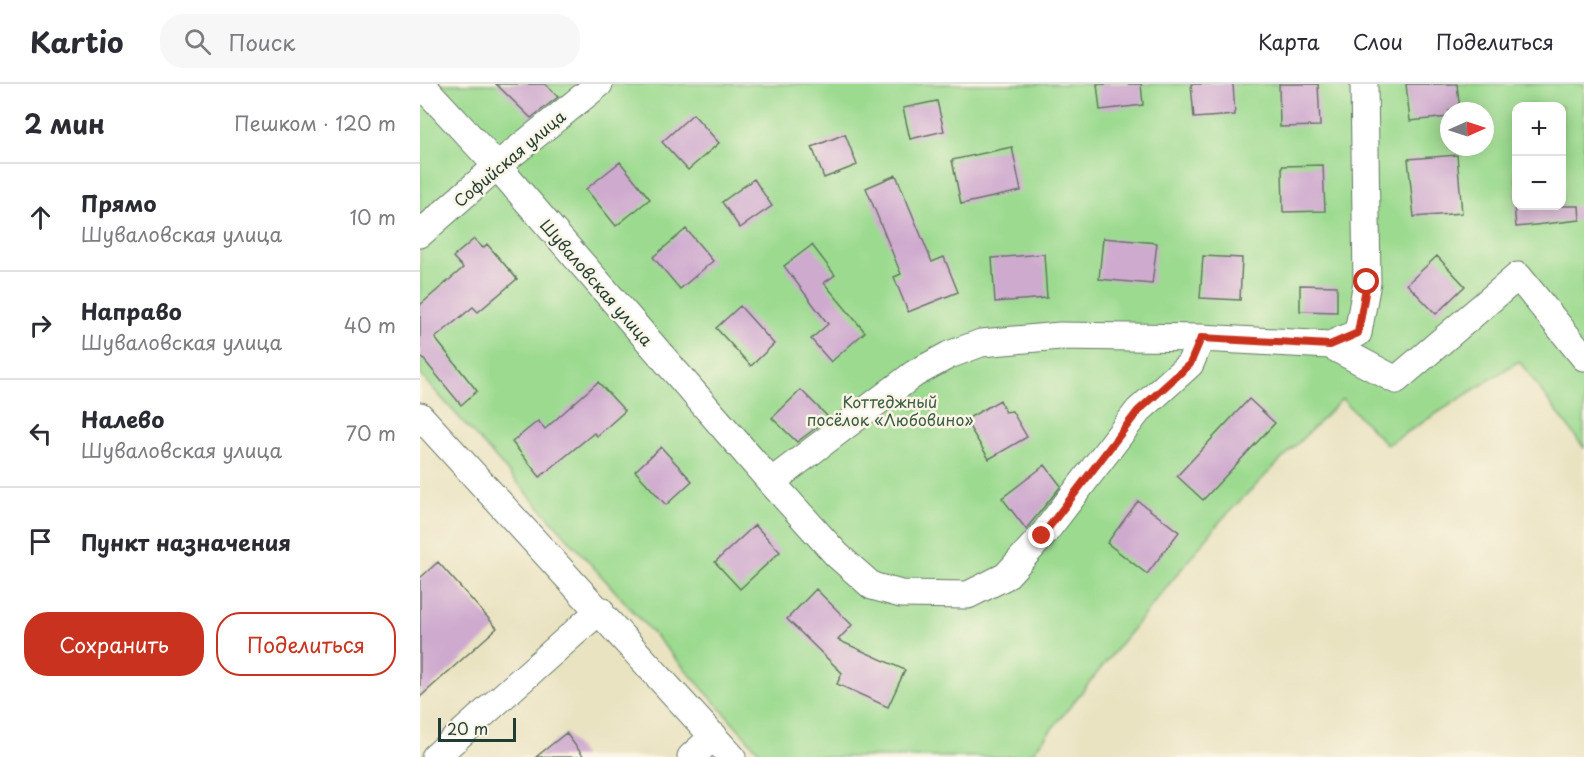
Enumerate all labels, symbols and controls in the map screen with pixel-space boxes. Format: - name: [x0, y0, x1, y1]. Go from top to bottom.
- search box: [160, 14, 580, 68]
- text: Kartio: [30, 20, 124, 63]
- icon: search: [181, 25, 214, 58]
- text: Поиск: [229, 25, 295, 58]
- text: Карта: [1258, 25, 1320, 57]
- text: Слои: [1353, 25, 1403, 57]
- text: Поделиться: [1436, 25, 1554, 57]
- north arrow: [1440, 102, 1494, 156]
- map controls: [1512, 102, 1566, 210]
- button: +: [1512, 102, 1566, 156]
- text: 2 мин: [24, 104, 105, 143]
- street label: Софийская улица: [448, 104, 570, 212]
- text: Пешком · 120 m: [234, 108, 396, 138]
- button: −: [1512, 156, 1566, 210]
- text: Прямо: [81, 186, 156, 219]
- icon: ahead: [24, 201, 57, 234]
- text: 10 m: [349, 202, 396, 232]
- street label: Шуваловская улица: [535, 213, 659, 351]
- text: Шуваловская улица: [81, 219, 282, 249]
- route start: [1353, 268, 1379, 294]
- text: Направо: [81, 294, 182, 327]
- icon: right: [24, 309, 57, 342]
- text: 40 m: [344, 310, 396, 340]
- text: Шуваловская улица: [81, 327, 282, 357]
- park label: Коттеджный посёлок «Любовино»: [807, 389, 973, 431]
- text: Налево: [81, 402, 164, 435]
- icon: left: [24, 417, 57, 450]
- text: 70 m: [346, 418, 396, 448]
- text: Шуваловская улица: [81, 435, 282, 465]
- route end: [1028, 522, 1054, 548]
- icon: arrive: [24, 525, 57, 558]
- text: Пункт назначения: [81, 525, 291, 558]
- button: Сохранить: [24, 612, 204, 676]
- button: Поделиться: [216, 612, 396, 676]
- scale bar: [438, 715, 516, 742]
- text: 20 m: [447, 716, 488, 740]

